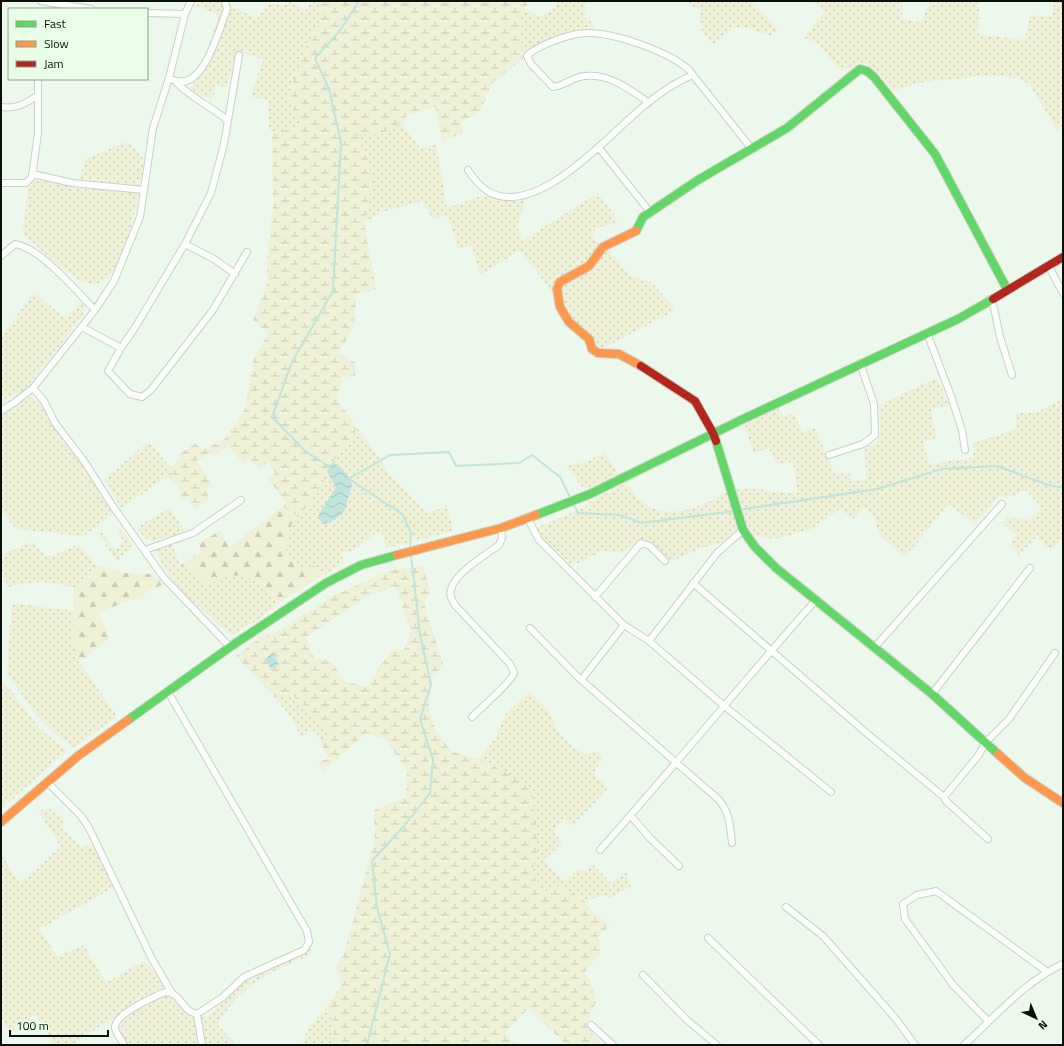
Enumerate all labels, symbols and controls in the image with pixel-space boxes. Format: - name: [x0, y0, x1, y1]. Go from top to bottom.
- legend: [8, 8, 148, 80]
- text: Fast: [44, 14, 67, 33]
- text: Slow: [44, 34, 69, 53]
- text: Jam: [44, 54, 64, 73]
- north arrow: [1016, 998, 1056, 1038]
- scale bar: [10, 1012, 108, 1038]
- text: 100 m: [16, 1016, 49, 1035]
- text: N: [1035, 1017, 1051, 1034]

